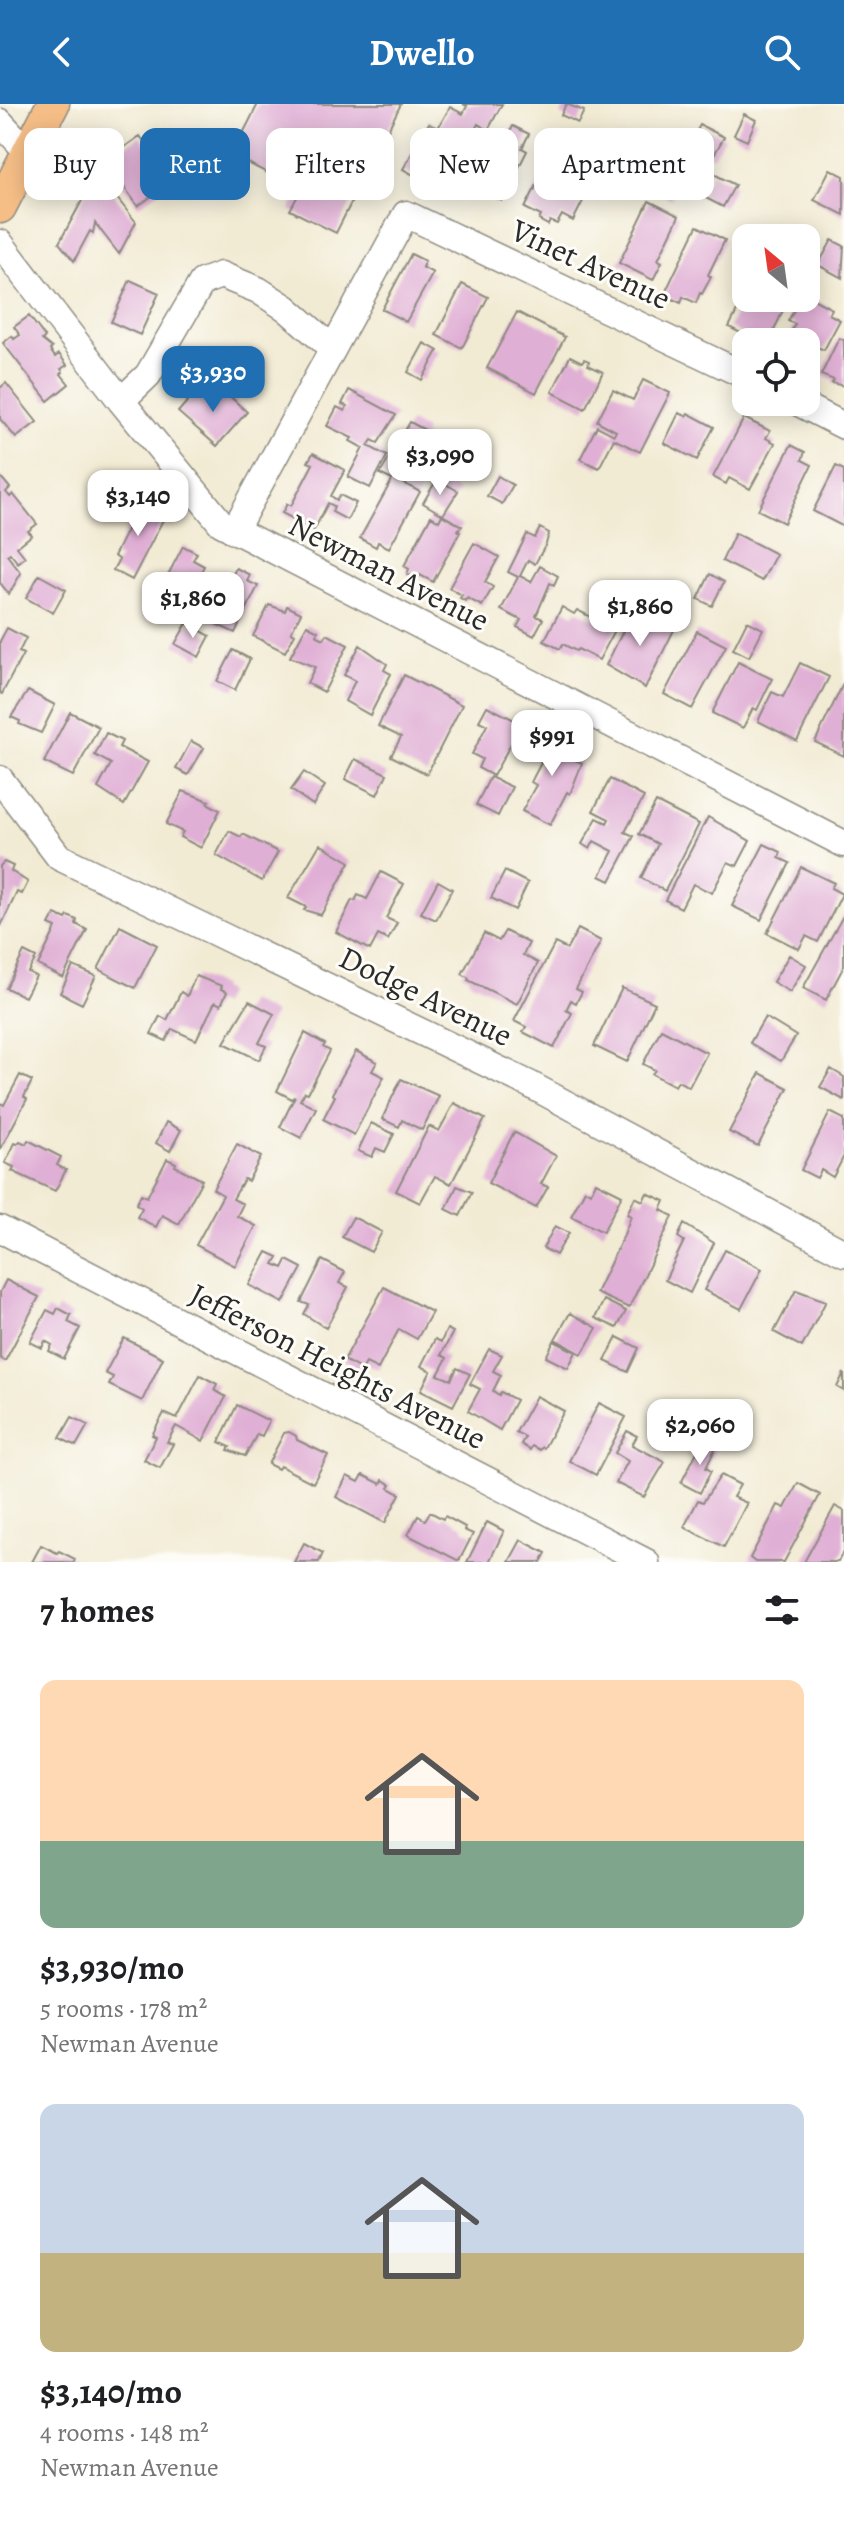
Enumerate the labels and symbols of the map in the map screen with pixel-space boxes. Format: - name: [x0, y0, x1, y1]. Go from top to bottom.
- street label: Vinet Avenue: [503, 207, 678, 320]
- north arrow: [732, 224, 820, 312]
- pin: $3,930: [148, 346, 278, 414]
- pin: $3,090: [375, 429, 505, 497]
- pin: $3,140: [73, 470, 203, 538]
- street label: Newman Avenue: [281, 502, 497, 642]
- pin: $1,860: [128, 572, 258, 640]
- pin: $1,860: [575, 580, 705, 648]
- pin: $991: [505, 710, 599, 778]
- street label: Dodge Avenue: [332, 935, 520, 1057]
- street label: Jefferson Heights Avenue: [182, 1272, 494, 1460]
- pin: $2,060: [635, 1399, 765, 1467]

